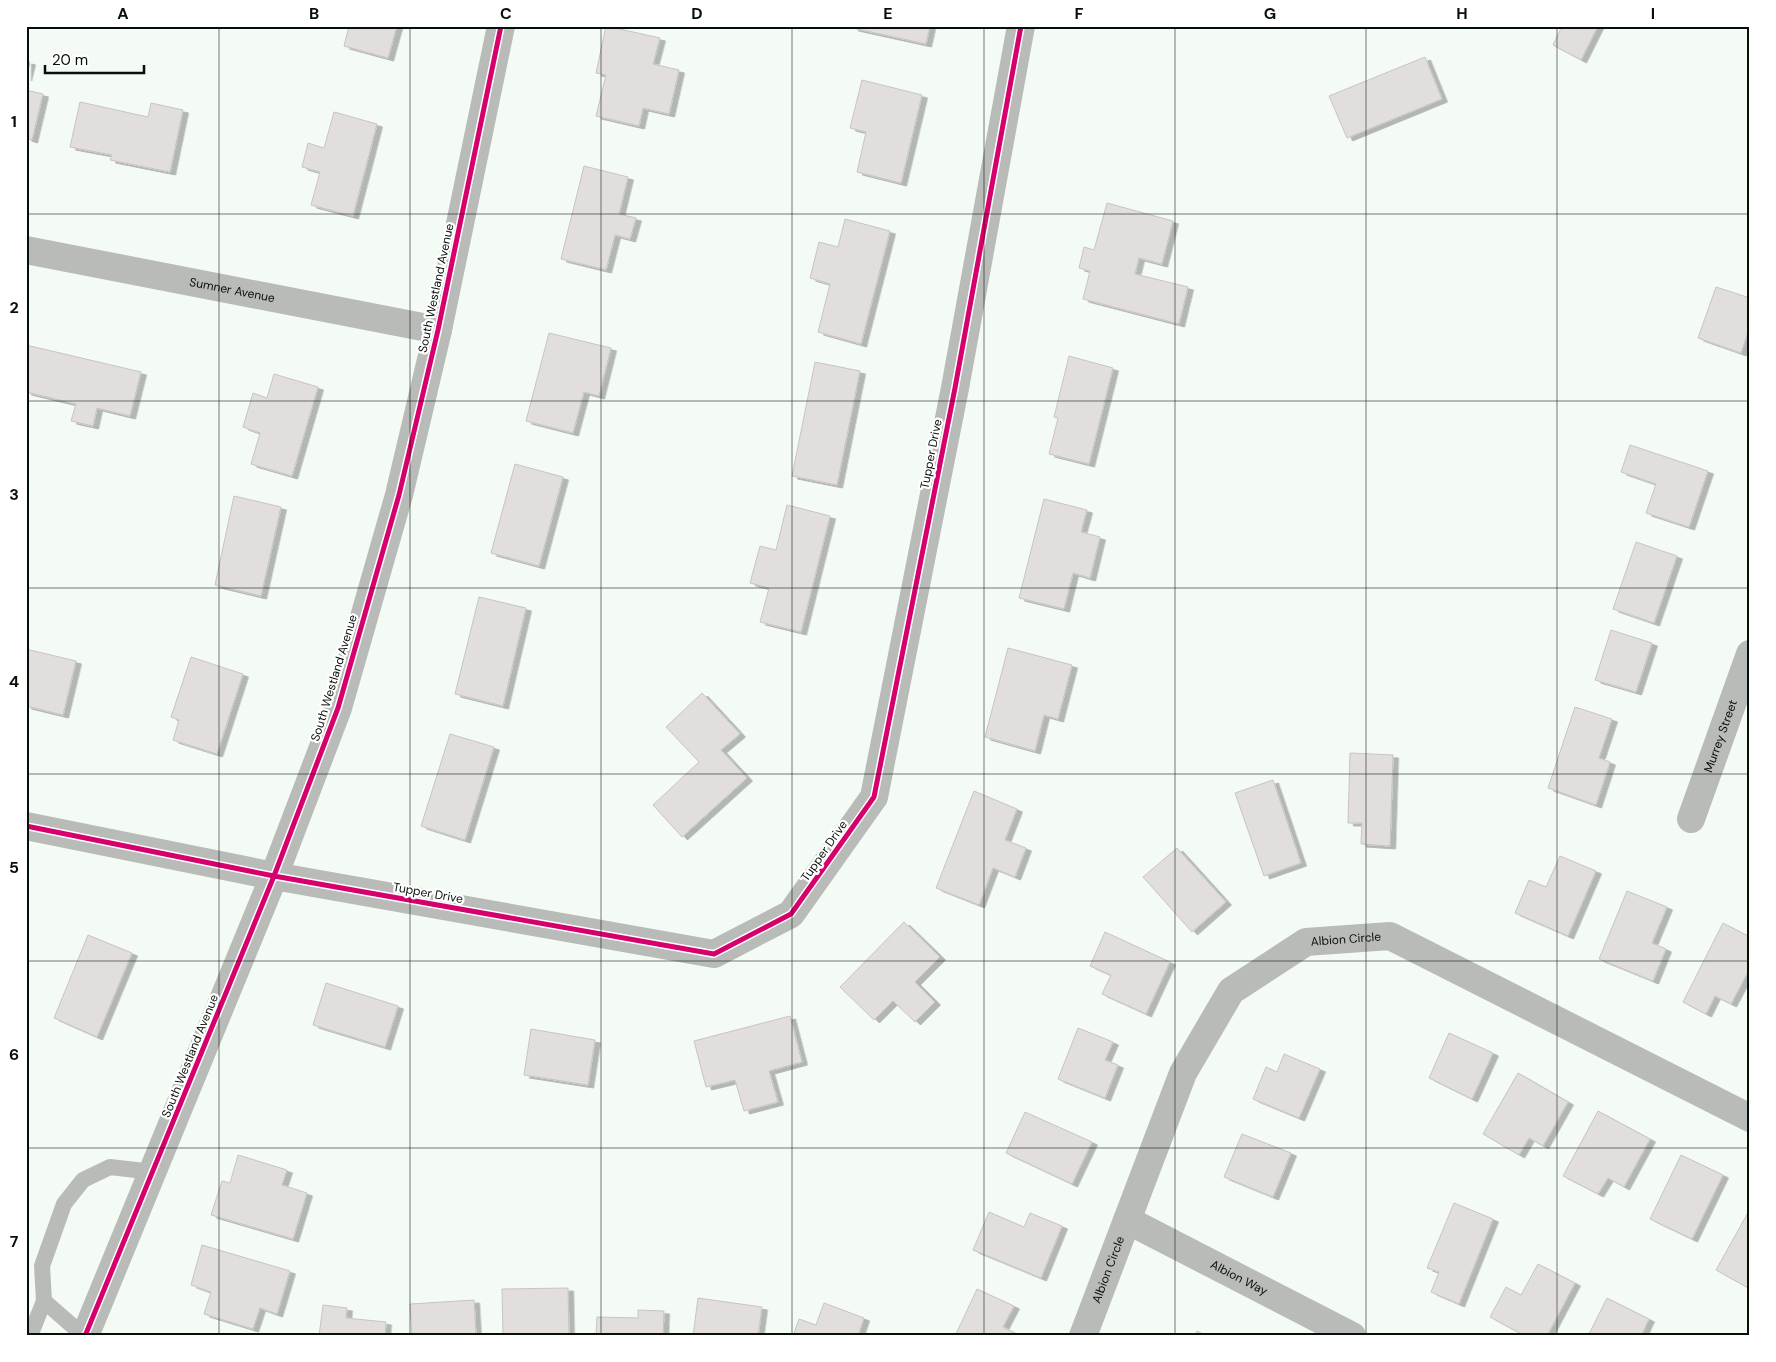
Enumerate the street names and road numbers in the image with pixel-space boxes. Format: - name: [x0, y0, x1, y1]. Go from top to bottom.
- street label: South Westland Avenue: [414, 222, 458, 354]
- street label: Sumner Avenue: [188, 274, 276, 306]
- street label: Tupper Drive: [916, 418, 946, 490]
- street label: South Westland Avenue: [307, 613, 361, 743]
- street label: Murrey Street: [1700, 697, 1741, 775]
- street label: Tupper Drive: [797, 817, 851, 885]
- street label: Tupper Drive: [392, 879, 464, 907]
- street label: Albion Circle: [1310, 929, 1382, 950]
- street label: South Westland Avenue: [158, 992, 222, 1120]
- street label: Albion Circle: [1088, 1234, 1128, 1305]
- street label: Albion Way: [1208, 1256, 1271, 1299]

